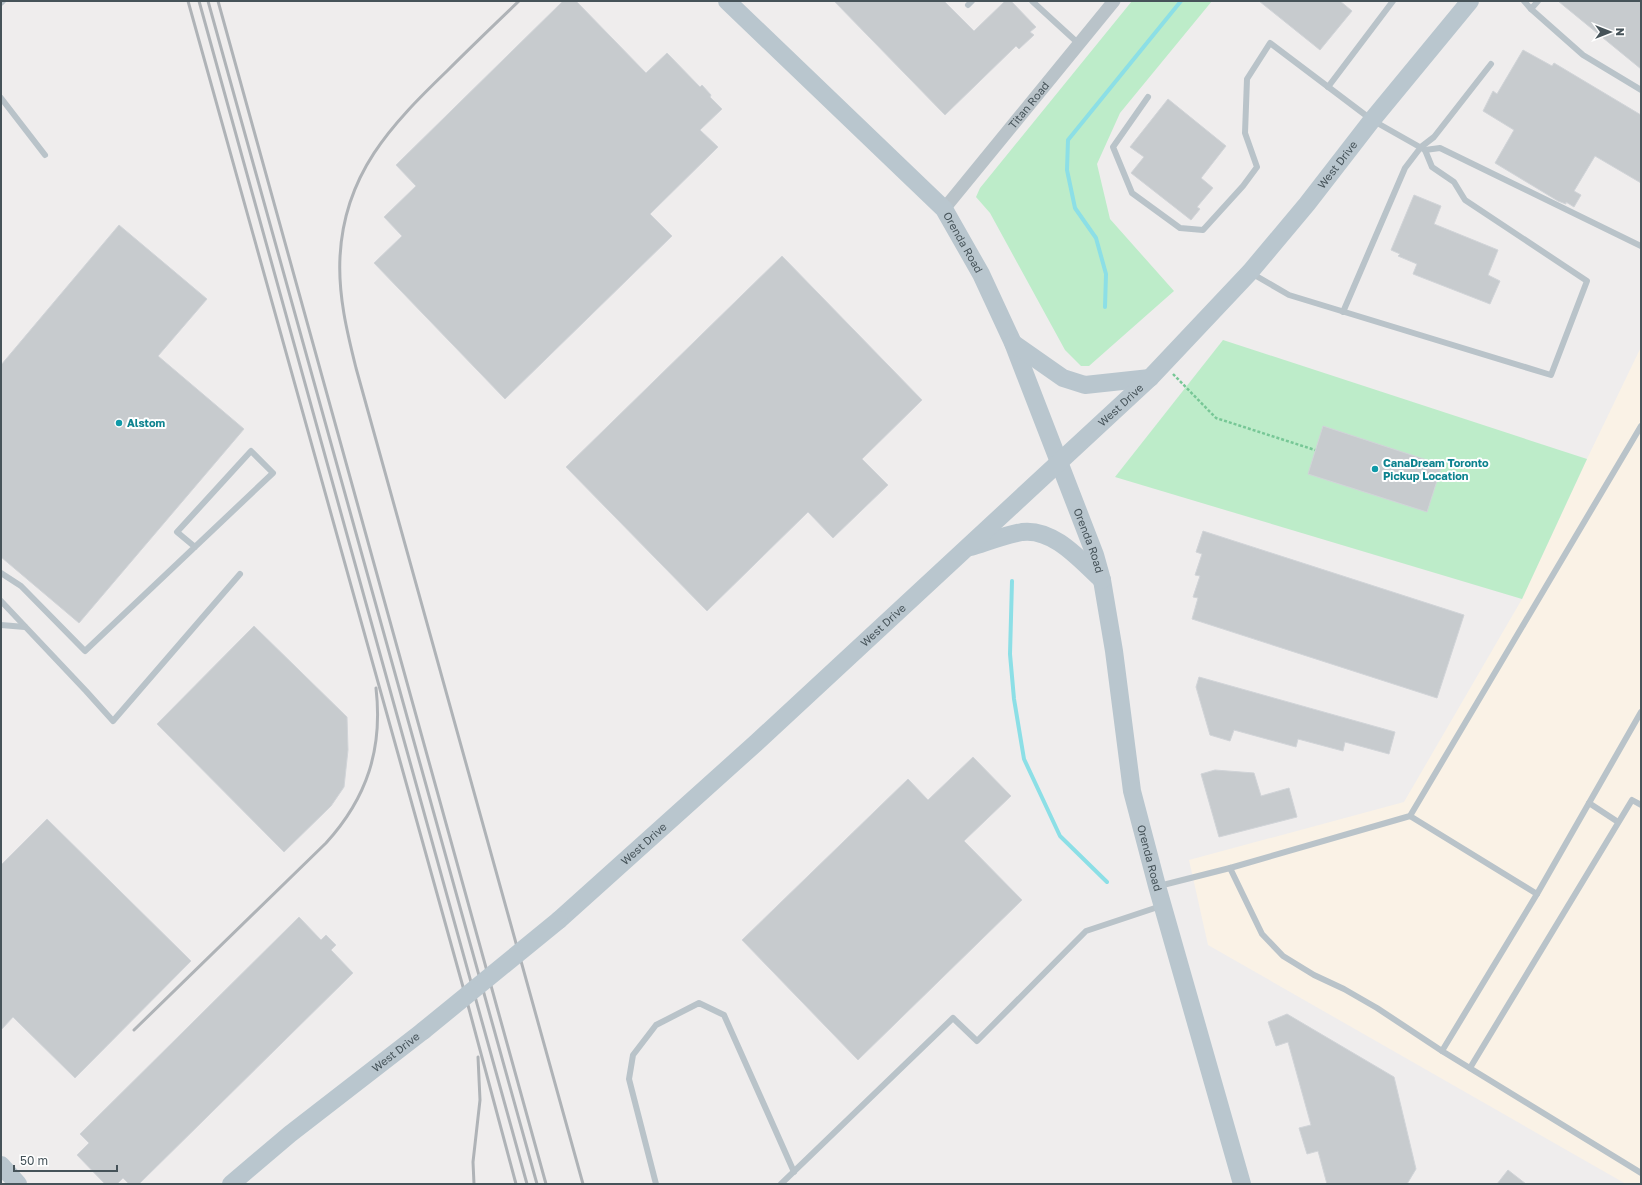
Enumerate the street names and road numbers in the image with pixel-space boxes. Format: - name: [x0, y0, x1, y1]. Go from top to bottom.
- street label: Titan Road: [1005, 79, 1051, 131]
- street label: West Drive: [1314, 138, 1359, 191]
- street label: Orenda Road: [941, 209, 986, 275]
- street label: West Drive: [1095, 381, 1146, 429]
- street label: Orenda Road: [1071, 506, 1107, 574]
- street label: West Drive: [857, 601, 908, 649]
- street label: West Drive: [618, 820, 669, 867]
- street label: Orenda Road: [1135, 823, 1165, 892]
- street label: West Drive: [369, 1029, 422, 1074]

